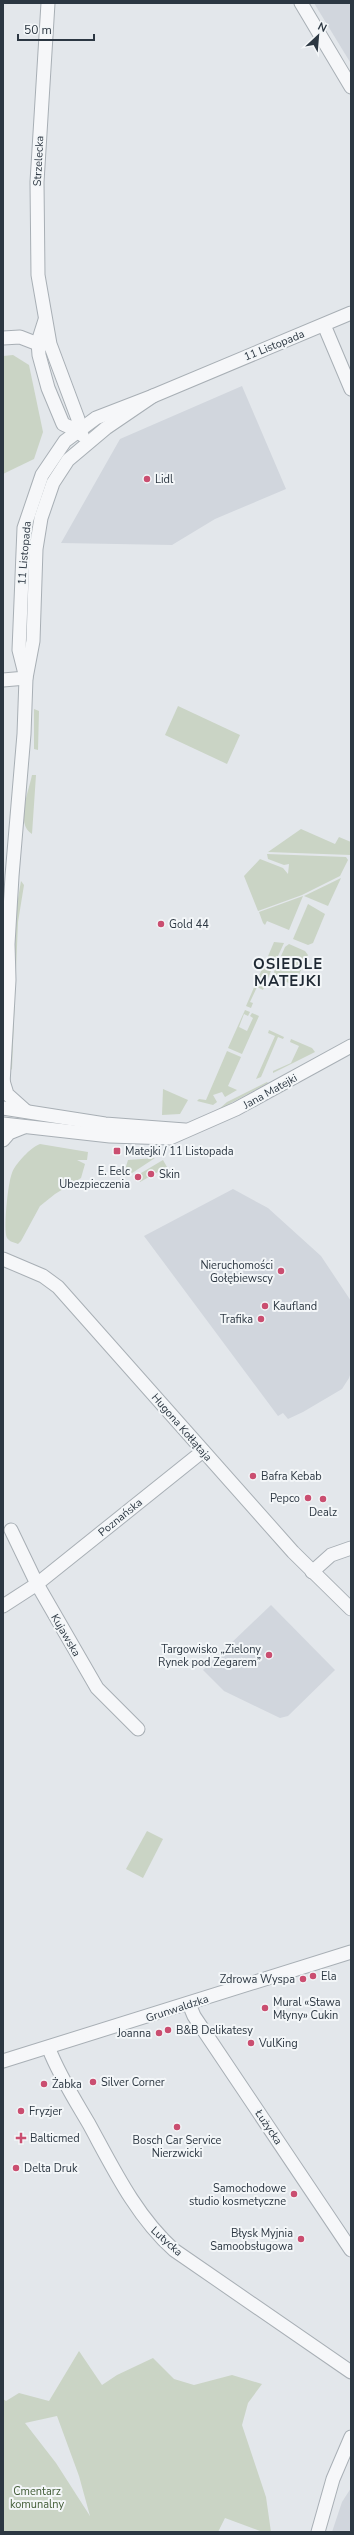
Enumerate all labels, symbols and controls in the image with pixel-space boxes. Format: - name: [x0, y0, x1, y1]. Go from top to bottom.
- scale bar: [18, 16, 94, 42]
- north arrow: [298, 16, 338, 56]
- text: N: [315, 19, 329, 36]
- text: 50 m: [24, 22, 52, 38]
- street label: Strzelecka: [30, 135, 47, 187]
- street label: 11 Listopada: [242, 326, 307, 364]
- place label: Lidl: [155, 472, 174, 487]
- marker: Lidl: [142, 474, 152, 484]
- street label: 11 Listopada: [14, 520, 35, 586]
- place label: Gold 44: [169, 917, 209, 932]
- marker: Gold 44: [156, 919, 166, 929]
- district label: OSIEDLE MATEJKI: [253, 954, 323, 991]
- street label: Jana Matejki: [240, 1070, 300, 1113]
- place label: Matejki / 11 Listopada: [125, 1144, 234, 1159]
- marker: Matejki / 11 Listopada: [112, 1146, 122, 1156]
- place label: E. Eelc Ubezpieczenia: [59, 1164, 130, 1192]
- place label: Skin: [159, 1167, 180, 1182]
- marker: Skin: [146, 1169, 156, 1179]
- marker: E. Eelc Ubezpieczenia: [133, 1172, 143, 1182]
- place label: Nieruchomości Gołębiewscy: [200, 1258, 273, 1286]
- marker: Nieruchomości Gołębiewscy: [276, 1266, 286, 1276]
- place label: Kaufland: [273, 1299, 317, 1314]
- marker: Kaufland: [260, 1301, 270, 1311]
- place label: Trafika: [220, 1312, 253, 1327]
- marker: Trafika: [256, 1314, 266, 1324]
- street label: Hugona Kołłątaja: [148, 1390, 215, 1465]
- place label: Bafra Kebab: [261, 1469, 322, 1484]
- marker: Bafra Kebab: [248, 1471, 258, 1481]
- place label: Pepco: [270, 1491, 300, 1506]
- marker: Pepco: [303, 1493, 313, 1503]
- marker: Dealz: [318, 1494, 328, 1504]
- street label: Poznańska: [95, 1495, 146, 1540]
- place label: Dealz: [309, 1505, 337, 1520]
- street label: Kujawska: [47, 1611, 84, 1660]
- place label: Targowisko „Zielony Rynek pod Zegarem”: [158, 1642, 261, 1670]
- marker: Targowisko „Zielony Rynek pod Zegarem”: [264, 1650, 274, 1660]
- place label: Ela: [321, 1969, 337, 1984]
- marker: Ela: [308, 1971, 318, 1981]
- place label: Zdrowa Wyspa: [220, 1972, 295, 1987]
- marker: Zdrowa Wyspa: [298, 1974, 308, 1984]
- street label: Grunwaldzka: [144, 1991, 211, 2026]
- place label: Mural «Stawa Młyny» Cukin: [273, 1995, 341, 2023]
- marker: Mural «Stawa Młyny» Cukin: [260, 2003, 270, 2013]
- place label: B&B Delikatesy: [176, 2023, 253, 2038]
- marker: B&B Delikatesy: [163, 2025, 173, 2035]
- place label: Joanna: [116, 2026, 151, 2041]
- marker: Joanna: [154, 2028, 164, 2038]
- place label: VulKing: [258, 2036, 298, 2051]
- marker: VulKing: [246, 2038, 256, 2048]
- place label: Silver Corner: [101, 2075, 165, 2090]
- place label: Żabka: [52, 2077, 82, 2092]
- marker: Silver Corner: [88, 2077, 98, 2087]
- marker: Żabka: [39, 2079, 49, 2089]
- place label: Fryzjer: [29, 2104, 62, 2119]
- marker: Fryzjer: [16, 2106, 26, 2116]
- street label: Łużycka: [251, 2106, 286, 2148]
- marker: Bosch Car Service Nierzwicki: [172, 2122, 182, 2132]
- place label: Balticmed: [30, 2131, 80, 2146]
- marker: Balticmed: [15, 2132, 27, 2144]
- place label: Bosch Car Service Nierzwicki: [133, 2133, 222, 2161]
- place label: Delta Druk: [24, 2161, 78, 2176]
- marker: Delta Druk: [11, 2163, 21, 2173]
- place label: Samochodowe studio kosmetyczne: [189, 2181, 286, 2209]
- marker: Samochodowe studio kosmetyczne: [289, 2189, 299, 2199]
- street label: Lutycka: [148, 2223, 186, 2260]
- place label: Błysk Myjnia Samoobsługowa: [210, 2226, 293, 2254]
- marker: Błysk Myjnia Samoobsługowa: [296, 2234, 306, 2244]
- park label: Cmentarz komunalny: [10, 2484, 64, 2512]

